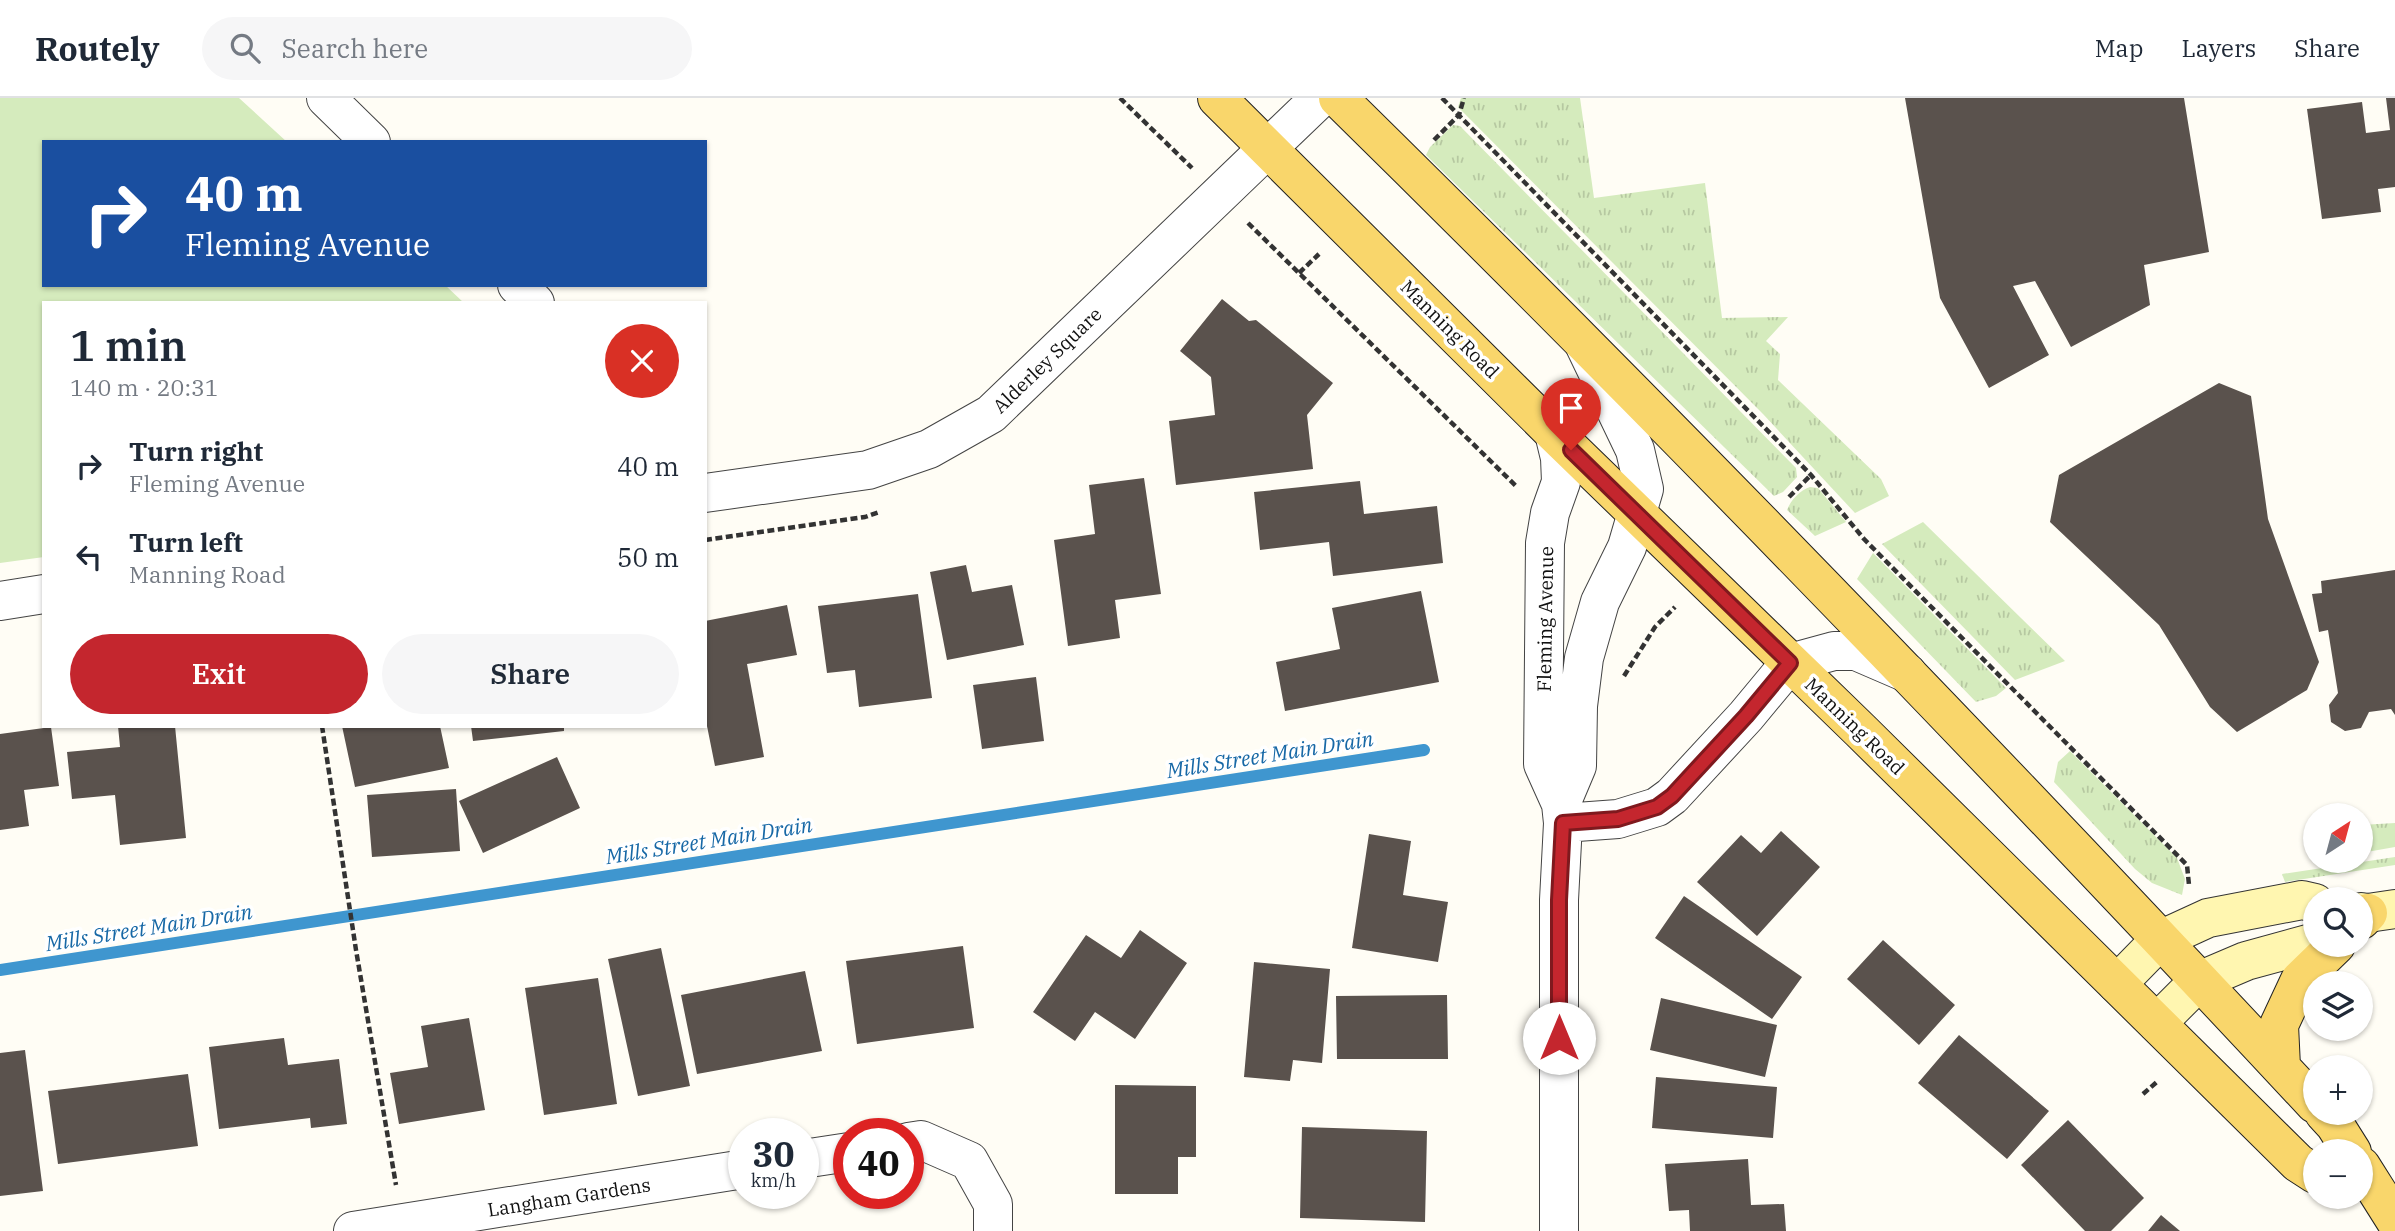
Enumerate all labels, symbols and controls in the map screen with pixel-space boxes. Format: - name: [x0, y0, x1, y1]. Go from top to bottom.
- search box: [202, 17, 692, 80]
- text: Routely: [35, 27, 160, 70]
- icon: search: [226, 29, 264, 67]
- text: Search here: [282, 31, 428, 65]
- text: Map: [2095, 32, 2143, 64]
- text: Layers: [2181, 32, 2256, 64]
- text: Share: [2294, 32, 2360, 64]
- text: 40 m: [185, 161, 303, 224]
- icon: right: [70, 168, 161, 259]
- text: Fleming Avenue: [185, 223, 430, 265]
- street label: Manning Road: [1396, 275, 1504, 383]
- street label: Alderley Square: [987, 302, 1107, 418]
- text: 1 min: [70, 318, 187, 373]
- button: close: [605, 324, 679, 398]
- text: 140 m · 20:31: [70, 372, 219, 402]
- pin: [1541, 378, 1601, 450]
- icon: arrive: [1552, 389, 1590, 427]
- text: Turn right: [129, 434, 263, 468]
- icon: right: [70, 447, 108, 485]
- text: 40 m: [617, 449, 679, 483]
- text: Fleming Avenue: [129, 468, 305, 498]
- text: Turn left: [129, 525, 243, 559]
- icon: left: [70, 538, 108, 576]
- text: 50 m: [617, 540, 679, 574]
- street label: Fleming Avenue: [1532, 546, 1558, 692]
- text: Manning Road: [129, 559, 286, 589]
- button: Exit: [70, 634, 368, 714]
- button: Share: [382, 634, 679, 714]
- street label: Manning Road: [1800, 672, 1910, 780]
- water label: Mills Street Main Drain: [1163, 724, 1375, 784]
- north arrow: [2303, 803, 2373, 873]
- map controls: [2303, 803, 2373, 1209]
- water label: Mills Street Main Drain: [602, 810, 814, 870]
- button: search: [2303, 887, 2373, 957]
- water label: Mills Street Main Drain: [42, 897, 254, 957]
- button: layers: [2303, 971, 2373, 1041]
- position arrow: [1522, 1001, 1596, 1075]
- button: +: [2303, 1055, 2373, 1125]
- speed limit sign: 40: [833, 1118, 924, 1209]
- text: 30: [752, 1131, 795, 1177]
- button: −: [2303, 1139, 2373, 1209]
- text: km/h: [751, 1169, 796, 1192]
- street label: Langham Gardens: [486, 1172, 652, 1222]

